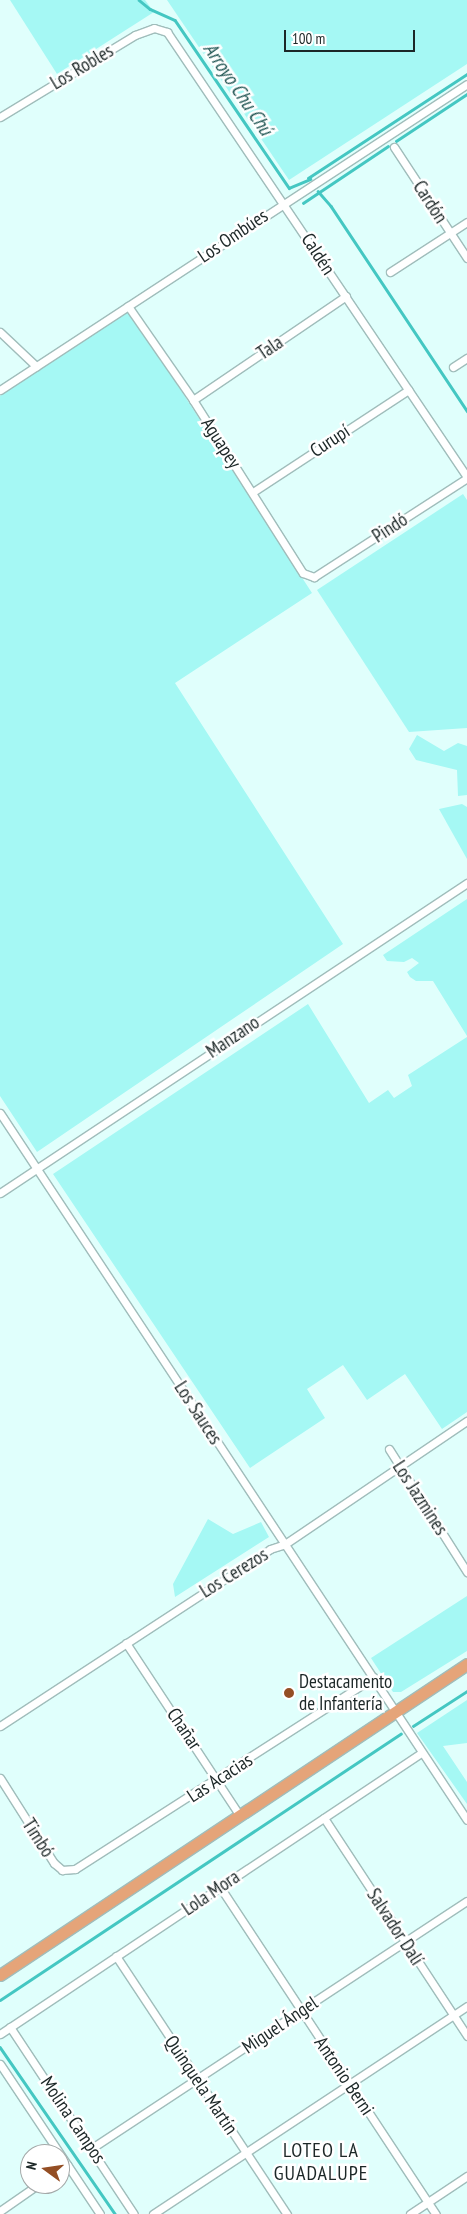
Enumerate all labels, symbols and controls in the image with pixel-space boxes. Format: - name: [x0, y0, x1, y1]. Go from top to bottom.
- scale bar: [287, 20, 418, 52]
- text: 100 m: [292, 29, 325, 48]
- water label: Arroyo Chu Chú: [198, 38, 278, 140]
- street label: Los Robles: [46, 39, 118, 95]
- street label: Cardón: [408, 176, 452, 228]
- street label: Los Ombúes: [194, 204, 272, 268]
- street label: Caldén: [296, 229, 340, 279]
- street label: Tala: [253, 331, 287, 365]
- street label: Aguapey: [196, 413, 246, 473]
- street label: Curupí: [306, 420, 354, 462]
- street label: Pindó: [368, 508, 412, 548]
- street label: Manzano: [202, 1011, 264, 1063]
- street label: Los Sauces: [169, 1377, 227, 1449]
- street label: Los Jazmines: [388, 1457, 452, 1539]
- street label: Los Cerezos: [196, 1543, 272, 1603]
- place label: Destacamento de Infantería: [299, 1671, 392, 1715]
- marker: Destacamento de Infantería: [283, 1687, 295, 1699]
- street label: Chañar: [162, 1704, 206, 1754]
- street label: Las Acacias: [183, 1748, 257, 1808]
- street label: Timbó: [17, 1814, 59, 1862]
- street label: Lola Mora: [178, 1866, 244, 1920]
- street label: Salvador Dalí: [362, 1884, 428, 1970]
- street label: Miguel Ángel: [238, 1991, 322, 2059]
- street label: Quinquela Martín: [160, 2031, 242, 2139]
- street label: Antonio Berni: [309, 2032, 379, 2120]
- street label: Molina Campos: [36, 2072, 110, 2168]
- district label: LOTEO LA GUADALUPE: [273, 2139, 369, 2186]
- north arrow: [20, 2144, 70, 2194]
- text: N: [22, 2160, 41, 2171]

